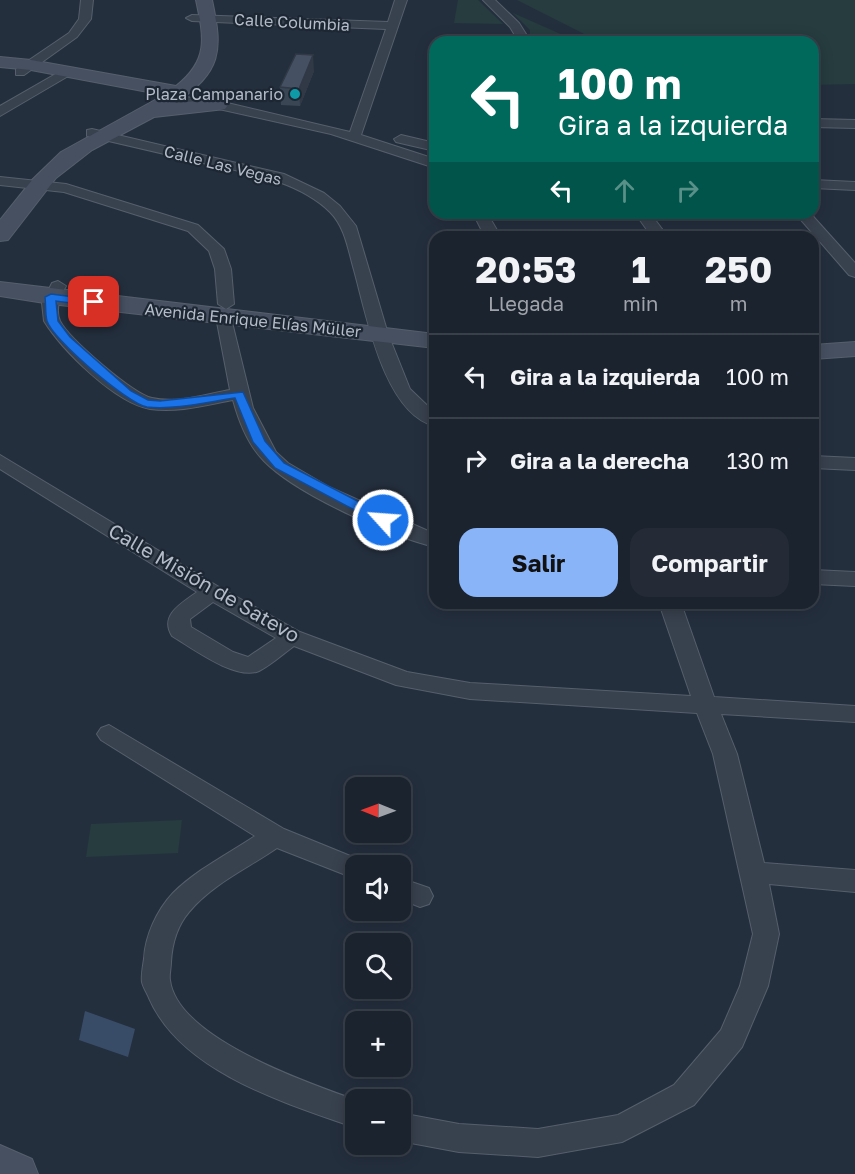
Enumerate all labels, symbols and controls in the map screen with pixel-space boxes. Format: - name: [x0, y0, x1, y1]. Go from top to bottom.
- street label: Calle Columbia: [234, 9, 350, 35]
- text: 100 m: [558, 58, 681, 108]
- icon: left: [459, 60, 537, 138]
- place label: Plaza Campanario: [145, 84, 283, 104]
- marker: Plaza Campanario: [288, 87, 302, 101]
- text: Gira a la izquierda: [558, 109, 788, 141]
- street label: Calle Las Vegas: [162, 141, 284, 189]
- icon: left: [545, 174, 578, 207]
- icon: ahead: [608, 174, 641, 207]
- icon: right: [671, 174, 704, 207]
- text: 20:53: [476, 248, 576, 291]
- text: 1: [631, 248, 650, 291]
- text: 250: [705, 248, 772, 291]
- pin: [68, 276, 119, 327]
- icon: arrive: [77, 285, 110, 318]
- text: Llegada: [488, 291, 564, 315]
- text: min: [623, 291, 658, 315]
- text: m: [730, 291, 748, 315]
- street label: Avenida Enrique Elías Müller: [144, 299, 362, 341]
- icon: left: [459, 360, 492, 393]
- text: Gira a la izquierda: [510, 363, 700, 390]
- text: 100 m: [726, 363, 789, 390]
- icon: right: [459, 444, 492, 477]
- text: Gira a la derecha: [510, 447, 689, 474]
- text: 130 m: [727, 447, 789, 474]
- position arrow: [351, 488, 415, 552]
- street label: Calle Misión de Satevo: [105, 518, 304, 647]
- button: Salir: [459, 528, 618, 597]
- button: Compartir: [630, 528, 789, 597]
- north arrow: [345, 777, 411, 843]
- map controls: [345, 777, 411, 1155]
- button: sound: [345, 855, 411, 921]
- button: search: [345, 933, 411, 999]
- button: +: [345, 1011, 411, 1077]
- button: −: [345, 1089, 411, 1155]

